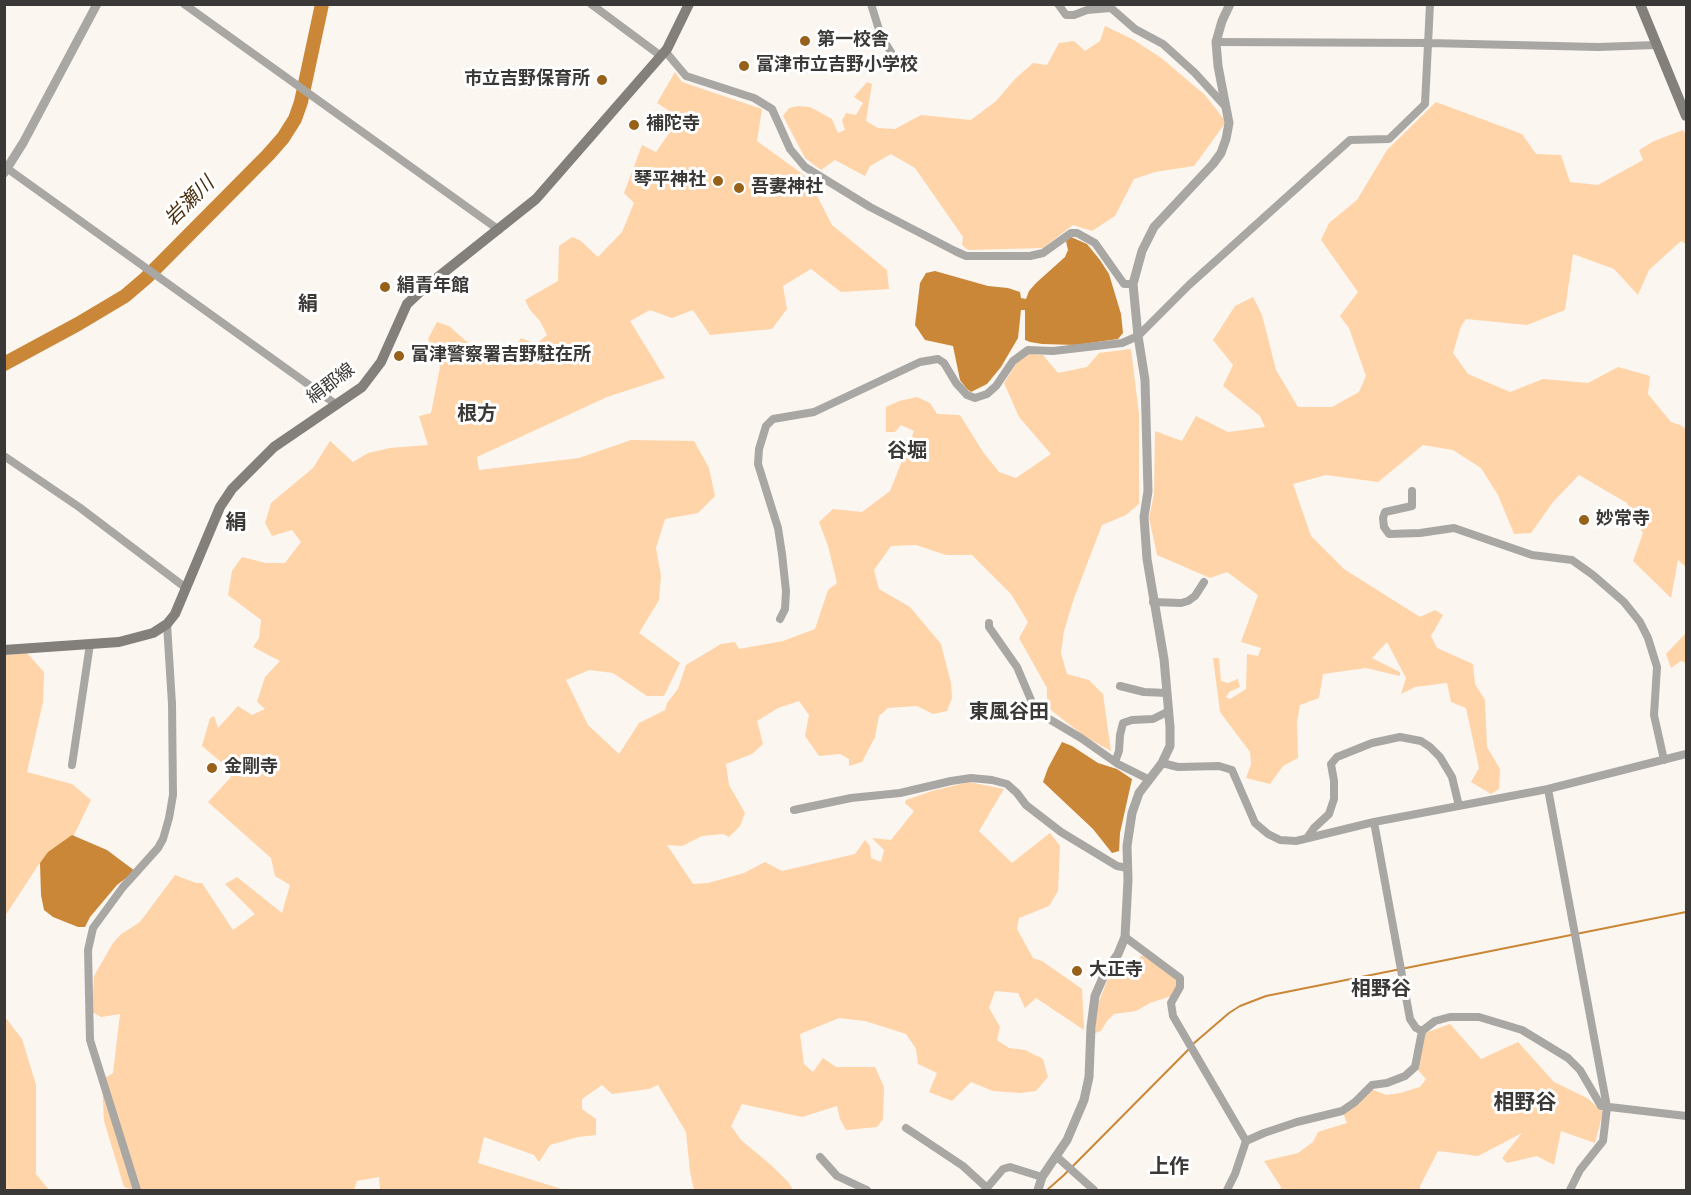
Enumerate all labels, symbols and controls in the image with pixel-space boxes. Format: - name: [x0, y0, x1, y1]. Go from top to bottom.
- place label: 第一校舎: [817, 30, 889, 52]
- marker: 第一校舎: [798, 34, 812, 48]
- place label: 富津市立吉野小学校: [756, 55, 918, 77]
- marker: 富津市立吉野小学校: [737, 59, 751, 73]
- place label: 市立吉野保育所: [464, 69, 590, 91]
- marker: 市立吉野保育所: [595, 73, 609, 87]
- place label: 補陀寺: [646, 114, 700, 136]
- marker: 補陀寺: [627, 118, 641, 132]
- place label: 琴平神社: [634, 170, 706, 192]
- water label: 岩瀬川: [161, 173, 221, 233]
- marker: 琴平神社: [711, 174, 725, 188]
- place label: 吾妻神社: [751, 177, 823, 199]
- marker: 吾妻神社: [732, 181, 746, 195]
- place label: 絹青年館: [397, 276, 469, 298]
- marker: 絹青年館: [378, 280, 392, 294]
- district label: 絹: [298, 294, 318, 318]
- place label: 富津警察署吉野駐在所: [411, 345, 591, 367]
- marker: 富津警察署吉野駐在所: [392, 349, 406, 363]
- street label: 絹郡線: [304, 360, 360, 410]
- district label: 根方: [457, 404, 497, 428]
- district label: 谷堀: [887, 441, 927, 465]
- place label: 妙常寺: [1596, 509, 1650, 531]
- district label: 絹: [226, 512, 246, 538]
- marker: 妙常寺: [1577, 513, 1591, 527]
- district label: 東風谷田: [969, 702, 1049, 726]
- place label: 金剛寺: [224, 757, 278, 779]
- marker: 金剛寺: [205, 761, 219, 775]
- place label: 大正寺: [1089, 960, 1143, 982]
- marker: 大正寺: [1070, 964, 1084, 978]
- district label: 相野谷: [1351, 979, 1411, 1003]
- district label: 相野谷: [1494, 1092, 1556, 1118]
- district label: 上作: [1149, 1157, 1189, 1181]

